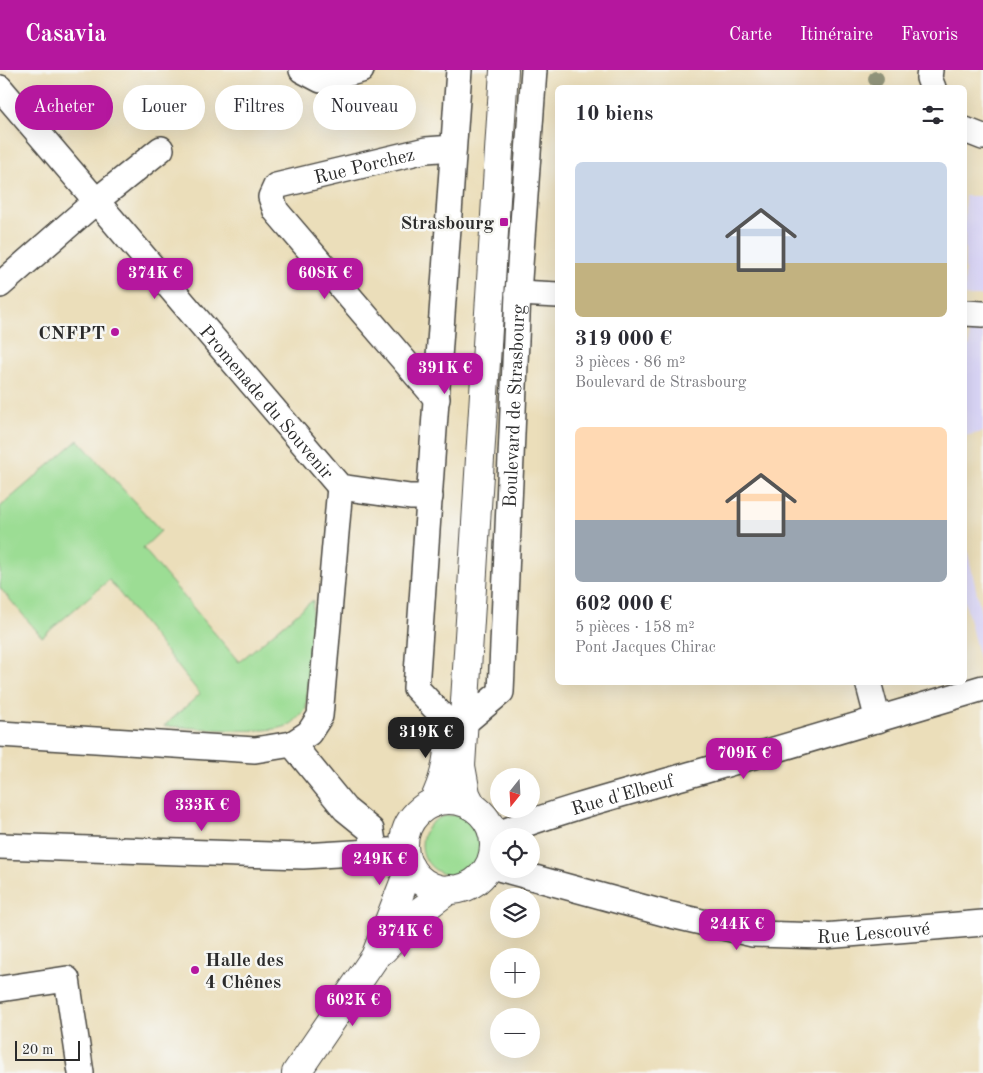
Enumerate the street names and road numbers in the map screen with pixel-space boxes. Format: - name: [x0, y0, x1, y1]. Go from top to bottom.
- street label: Rue Porchez: [312, 146, 417, 189]
- street label: Boulevard de Strasbourg: [502, 303, 530, 508]
- street label: Promenade du Souvenir: [195, 323, 336, 484]
- street label: Rue d'Elbeuf: [570, 772, 677, 820]
- street label: Rue Lescouvé: [817, 920, 931, 948]

